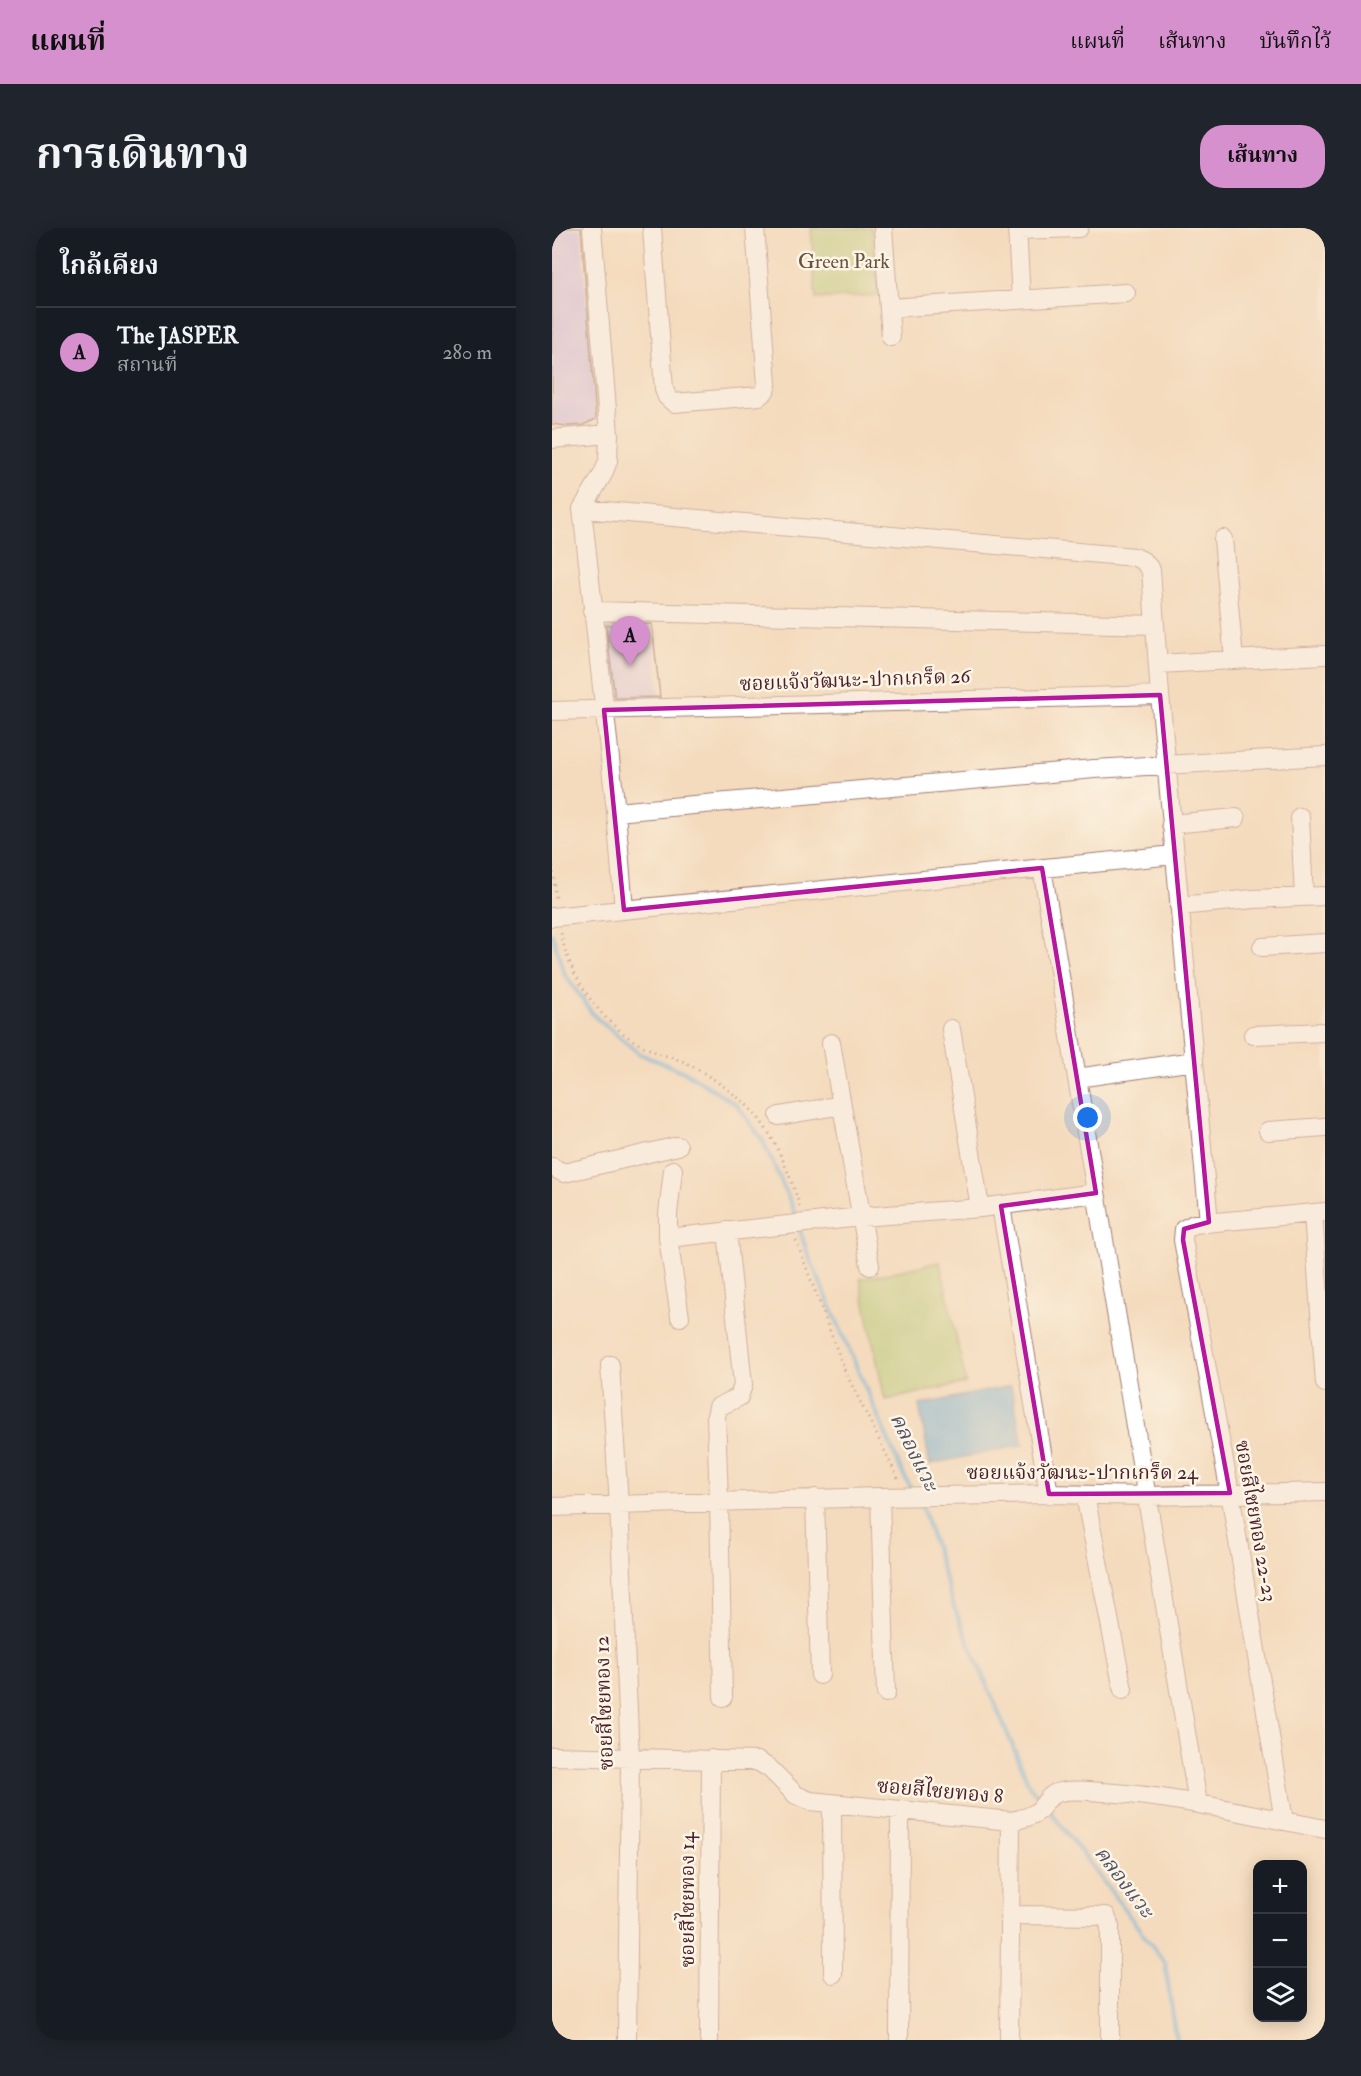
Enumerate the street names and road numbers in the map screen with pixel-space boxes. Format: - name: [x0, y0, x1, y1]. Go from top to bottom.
- street label: ซอยแจ้งวัฒนะ-ปากเกร็ด 26: [739, 663, 972, 697]
- street label: ซอยสีไชยทอง 22-23: [1229, 1438, 1284, 1604]
- street label: ซอยแจ้งวัฒนะ-ปากเกร็ด 24: [966, 1460, 1199, 1485]
- street label: ซอยสีไชยทอง 12: [588, 1635, 619, 1771]
- street label: ซอยสีไชยทอง 8: [876, 1772, 1004, 1809]
- street label: ซอยสีไชยทอง 14: [674, 1831, 700, 1968]

